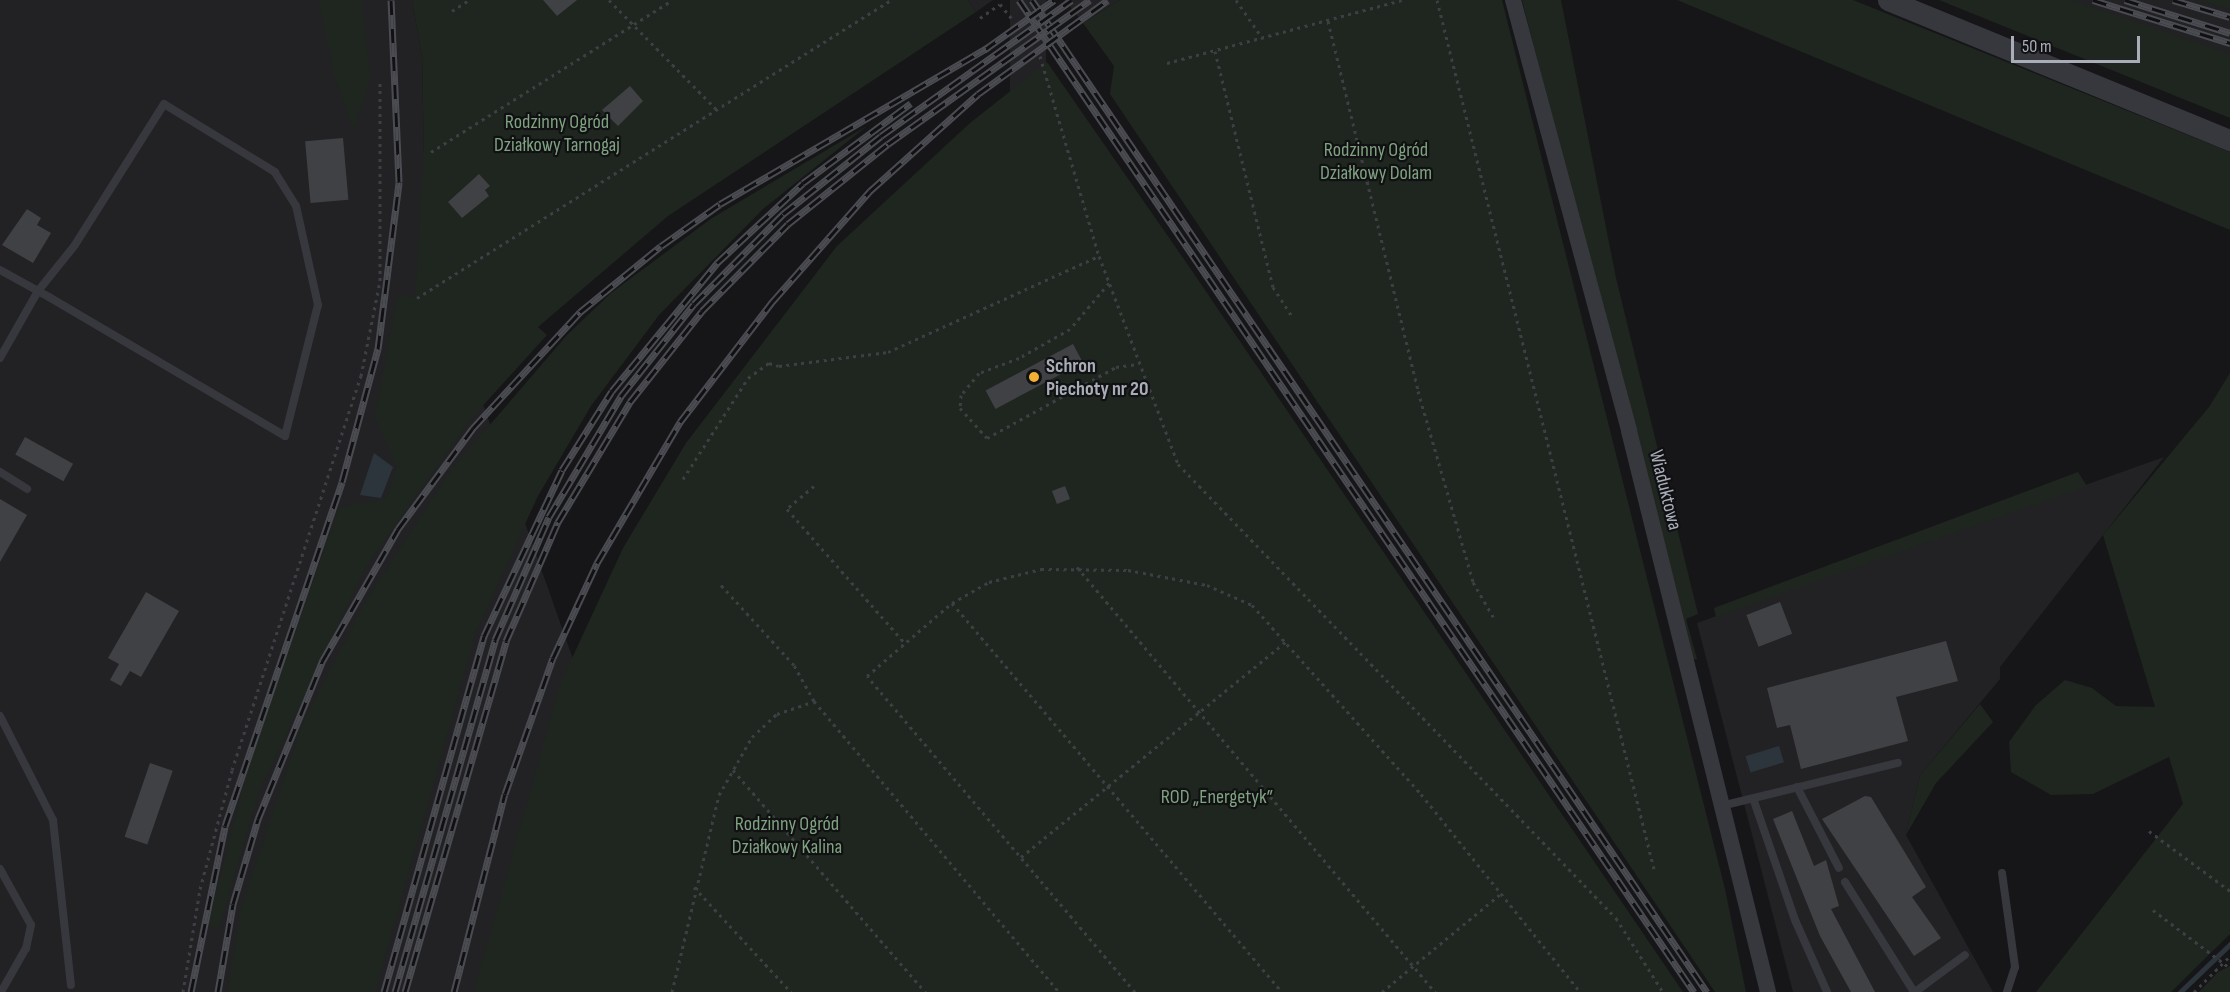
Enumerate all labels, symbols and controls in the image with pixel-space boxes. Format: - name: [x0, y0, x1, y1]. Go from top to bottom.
- scale bar: [2014, 24, 2143, 62]
- text: 50 m: [2022, 36, 2052, 57]
- park label: Rodzinny Ogród Działkowy Tarnogaj: [494, 110, 620, 157]
- park label: Rodzinny Ogród Działkowy Dolam: [1320, 139, 1432, 186]
- place label: Schron Piechoty nr 20: [1046, 354, 1148, 401]
- marker: Schron Piechoty nr 20: [1027, 370, 1041, 384]
- street label: Wiaduktowa: [1643, 447, 1687, 533]
- park label: ROD „Energetyk”: [1161, 785, 1273, 809]
- park label: Rodzinny Ogród Działkowy Kalina: [732, 812, 842, 859]

